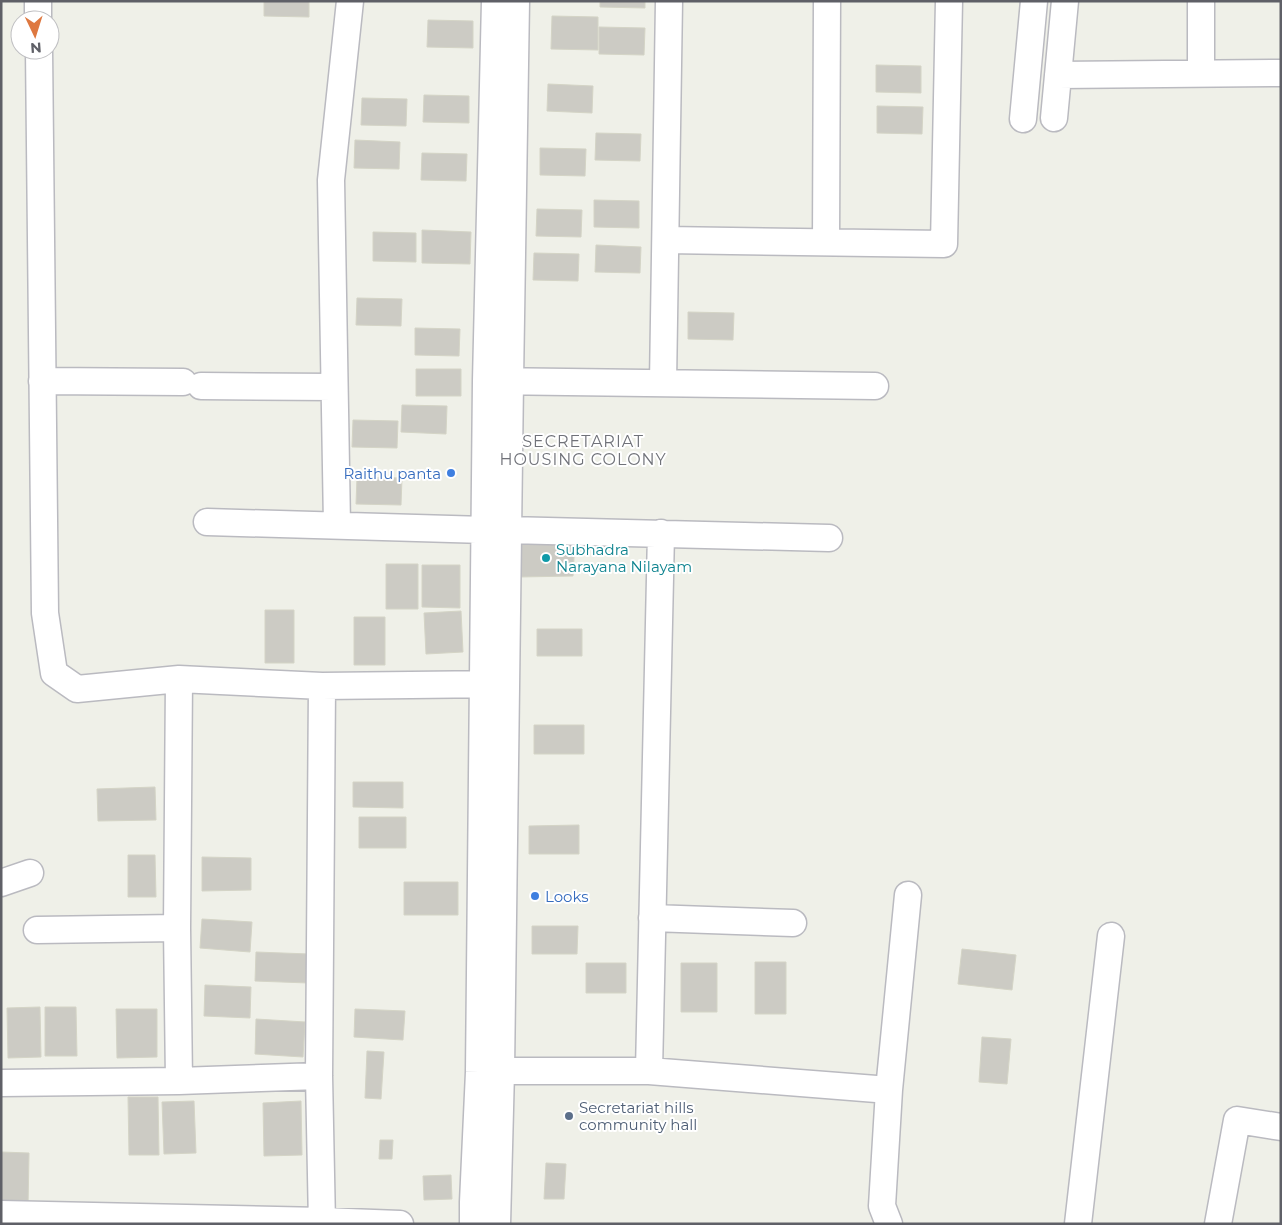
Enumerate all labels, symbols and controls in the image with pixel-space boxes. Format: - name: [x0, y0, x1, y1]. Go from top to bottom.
- north arrow: [10, 10, 60, 60]
- text: N: [30, 39, 42, 57]
- district label: SECRETARIAT HOUSING COLONY: [499, 432, 667, 469]
- place label: Raithu panta: [343, 464, 441, 483]
- marker: Raithu panta: [445, 467, 457, 479]
- place label: Subhadra Narayana Nilayam: [556, 540, 692, 576]
- marker: Subhadra Narayana Nilayam: [540, 552, 552, 564]
- place label: Looks: [545, 887, 589, 906]
- marker: Looks: [529, 890, 541, 902]
- place label: Secretariat hills community hall: [579, 1098, 697, 1134]
- marker: Secretariat hills community hall: [563, 1110, 575, 1122]

